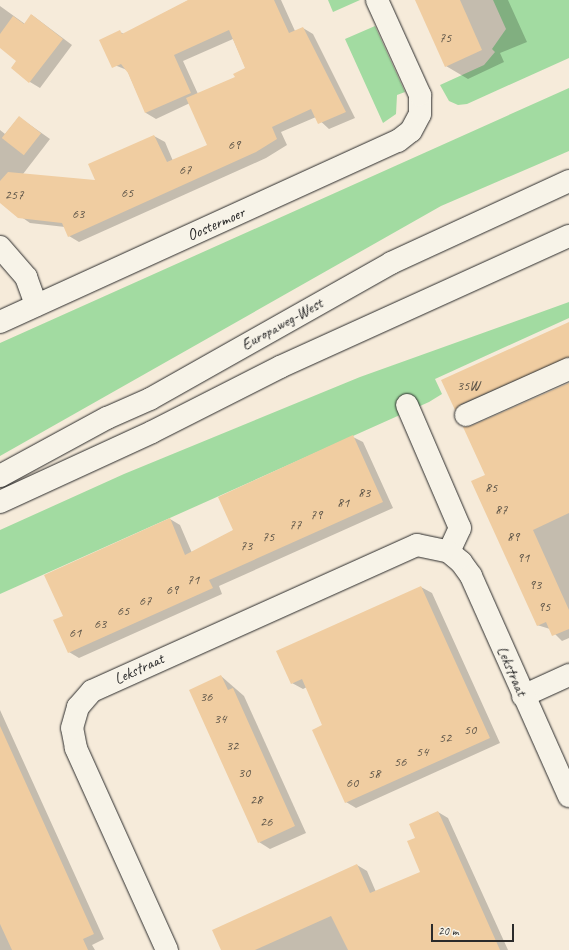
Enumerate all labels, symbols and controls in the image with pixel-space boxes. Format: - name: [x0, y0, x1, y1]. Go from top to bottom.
- house number: 75: [439, 30, 451, 46]
- house number: 69: [228, 137, 240, 153]
- house number: 67: [179, 162, 191, 178]
- house number: 65: [121, 185, 133, 201]
- house number: 257: [5, 187, 23, 203]
- street label: Oostermoer: [184, 203, 248, 245]
- house number: 63: [72, 206, 84, 222]
- street label: Europaweg-West: [238, 294, 326, 354]
- house number: 35W: [457, 378, 479, 394]
- house number: 85: [485, 480, 497, 496]
- house number: 83: [358, 485, 370, 501]
- house number: 81: [337, 495, 349, 511]
- house number: 87: [495, 502, 507, 518]
- house number: 79: [310, 507, 322, 523]
- house number: 77: [289, 517, 301, 533]
- house number: 75: [262, 529, 274, 545]
- house number: 89: [507, 529, 519, 545]
- house number: 73: [240, 538, 252, 554]
- house number: 91: [517, 550, 529, 566]
- house number: 71: [187, 572, 199, 588]
- house number: 93: [529, 577, 541, 593]
- house number: 69: [166, 582, 178, 598]
- house number: 67: [139, 593, 151, 609]
- house number: 95: [538, 599, 550, 615]
- house number: 65: [117, 603, 129, 619]
- house number: 63: [94, 616, 106, 632]
- house number: 61: [69, 625, 81, 641]
- street label: Lekstraat: [493, 643, 531, 699]
- street label: Lekstraat: [111, 649, 167, 689]
- house number: 36: [200, 689, 212, 705]
- house number: 34: [214, 711, 226, 727]
- house number: 50: [464, 722, 476, 738]
- house number: 52: [439, 730, 451, 746]
- house number: 32: [226, 738, 238, 754]
- house number: 54: [416, 744, 428, 760]
- house number: 56: [394, 754, 406, 770]
- house number: 30: [238, 765, 250, 781]
- house number: 58: [368, 766, 380, 782]
- house number: 60: [346, 775, 358, 791]
- house number: 28: [250, 792, 262, 808]
- house number: 26: [260, 814, 272, 830]
- scale bar: [433, 916, 516, 942]
- text: 20 m: [438, 923, 458, 939]

